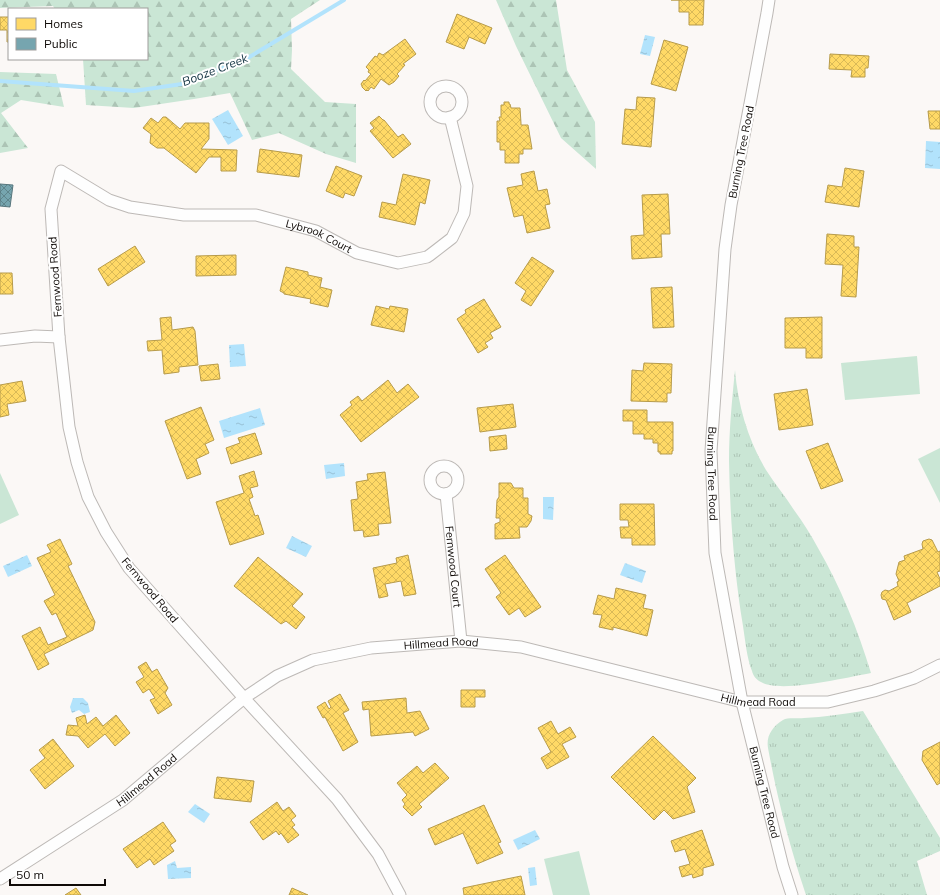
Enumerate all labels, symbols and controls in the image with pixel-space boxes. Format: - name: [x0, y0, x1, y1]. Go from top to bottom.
- legend: [8, 8, 148, 60]
- text: Homes: [44, 16, 83, 31]
- text: Public: [44, 36, 78, 51]
- water label: Booze Creek: [180, 50, 251, 89]
- street label: Burning Tree Road: [725, 104, 757, 200]
- street label: Lybrook Court: [284, 216, 355, 256]
- street label: Fernwood Road: [45, 236, 65, 318]
- street label: Burning Tree Road: [704, 426, 721, 521]
- street label: Fernwood Court: [442, 525, 465, 608]
- street label: Fernwood Road: [119, 555, 181, 625]
- street label: Hillmead Road: [403, 634, 479, 652]
- street label: Hillmead Road: [719, 690, 795, 710]
- street label: Burning Tree Road: [746, 745, 783, 840]
- street label: Hillmead Road: [114, 751, 180, 810]
- scale bar: [10, 861, 105, 887]
- text: 50 m: [16, 867, 44, 882]

